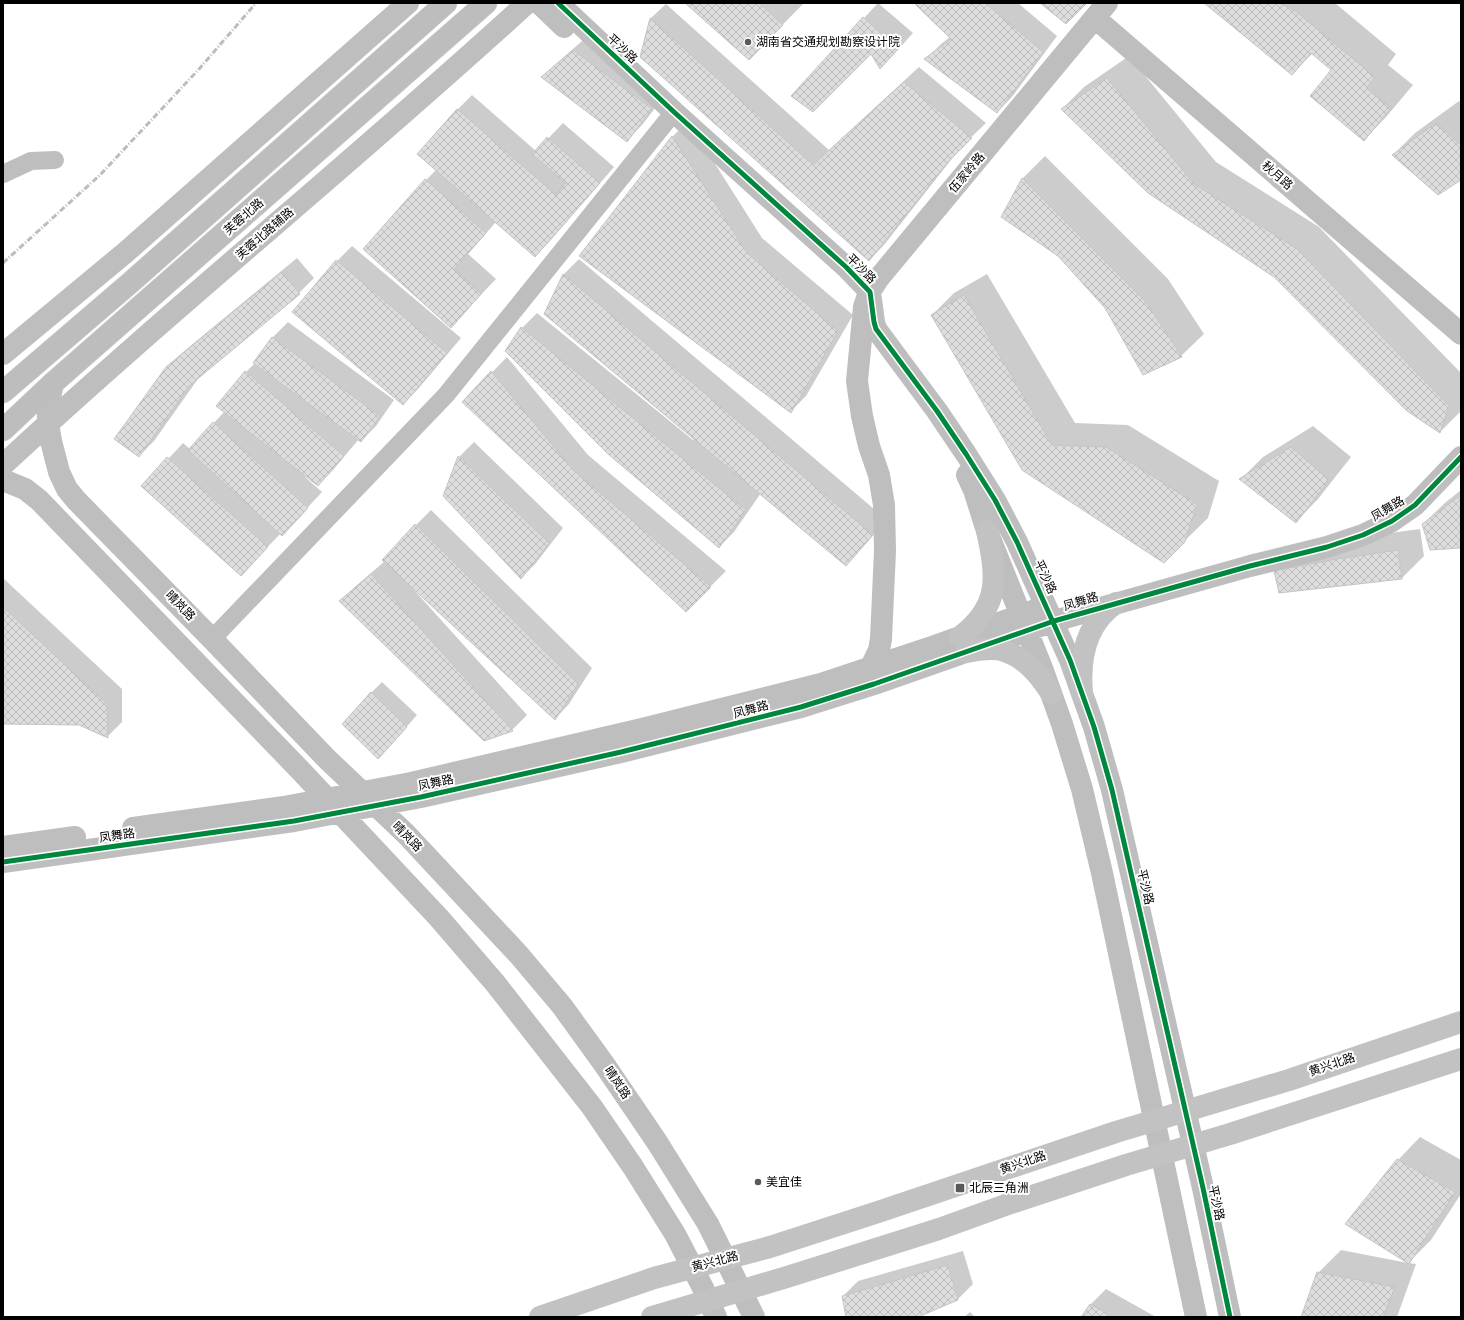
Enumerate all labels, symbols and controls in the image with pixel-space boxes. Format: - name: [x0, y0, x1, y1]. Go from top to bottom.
- street label: 平沙路: [604, 31, 640, 67]
- place label: 湖南省交通规划勘察设计院: [756, 35, 900, 50]
- marker: 湖南省交通规划勘察设计院: [743, 37, 753, 47]
- street label: 伍家岭路: [946, 150, 988, 196]
- street label: 秋月路: [1258, 159, 1296, 193]
- street label: 芙蓉北路: [221, 196, 267, 238]
- street label: 芙蓉北路辅路: [233, 205, 297, 263]
- street label: 平沙路: [843, 251, 879, 287]
- street label: 凤舞路: [1369, 493, 1407, 525]
- street label: 平沙路: [1031, 558, 1059, 596]
- street label: 晴岚路: [162, 588, 198, 624]
- street label: 凤舞路: [1062, 590, 1100, 614]
- street label: 凤舞路: [732, 698, 770, 722]
- street label: 凤舞路: [417, 772, 455, 794]
- street label: 晴岚路: [389, 819, 425, 855]
- street label: 凤舞路: [98, 826, 136, 846]
- street label: 平沙路: [1134, 868, 1156, 906]
- street label: 黄兴北路: [1307, 1050, 1357, 1080]
- street label: 晴岚路: [601, 1064, 633, 1102]
- street label: 黄兴北路: [998, 1148, 1048, 1178]
- place label: 美宜佳: [766, 1175, 802, 1190]
- marker: 美宜佳: [753, 1177, 763, 1187]
- place label: 北辰三角洲: [969, 1181, 1029, 1196]
- marker: 北辰三角洲: [954, 1182, 966, 1194]
- street label: 平沙路: [1205, 1184, 1227, 1222]
- street label: 黄兴北路: [690, 1249, 740, 1275]

